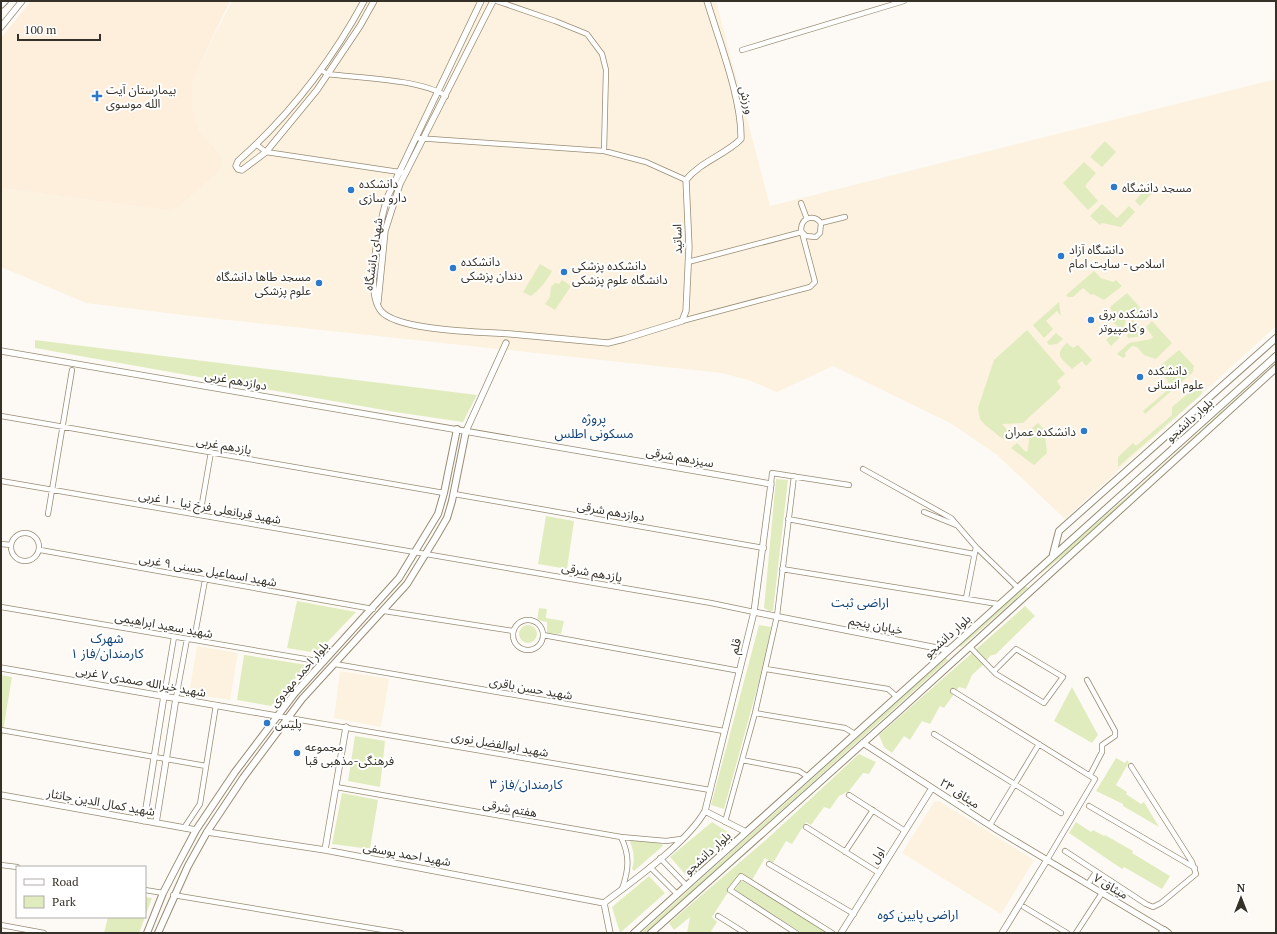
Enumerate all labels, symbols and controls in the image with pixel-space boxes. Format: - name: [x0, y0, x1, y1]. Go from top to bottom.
- scale bar: [18, 16, 100, 42]
- text: 100 m: [24, 22, 57, 37]
- place label: بیمارستان آیت الله موسوی: [106, 82, 176, 111]
- street label: ورزش: [736, 84, 758, 116]
- marker: بیمارستان آیت الله موسوی: [91, 90, 103, 102]
- place label: دانشکده دارو سازی: [359, 176, 407, 205]
- place label: مسجد دانشگاه: [1122, 180, 1192, 195]
- marker: مسجد دانشگاه: [1109, 182, 1119, 192]
- marker: دانشکده دارو سازی: [346, 185, 356, 195]
- street label: شهدای دانشگاه: [360, 217, 386, 291]
- street label: اساتید: [669, 224, 685, 254]
- place label: دانشگاه آزاد اسلامی - سایت امام: [1069, 242, 1165, 273]
- marker: دانشگاه آزاد اسلامی - سایت امام: [1056, 251, 1066, 261]
- place label: دانشکده دندان پزشکی: [461, 254, 523, 284]
- place label: دانشکده پزشکی دانشگاه علوم پزشکی: [572, 258, 668, 289]
- marker: دانشکده دندان پزشکی: [448, 263, 458, 273]
- marker: دانشکده پزشکی دانشگاه علوم پزشکی: [559, 267, 569, 277]
- place label: مسجد طاها دانشگاه علوم پزشکی: [216, 269, 311, 300]
- marker: مسجد طاها دانشگاه علوم پزشکی: [314, 278, 324, 288]
- place label: دانشکده برق و کامپیوتر: [1098, 306, 1158, 336]
- marker: دانشکده برق و کامپیوتر: [1086, 315, 1096, 325]
- place label: دانشکده علوم انسانی: [1148, 363, 1204, 394]
- street label: دوازدهم غربی: [203, 367, 268, 395]
- marker: دانشکده علوم انسانی: [1135, 372, 1145, 382]
- street label: بلوار دانشجو: [1162, 395, 1216, 445]
- district label: پروژه مسکونی اطلس: [554, 409, 634, 442]
- place label: دانشکده عمران: [1005, 424, 1076, 439]
- marker: دانشکده عمران: [1079, 426, 1089, 436]
- street label: یازدهم غربی: [195, 433, 253, 459]
- street label: سیزدهم شرقی: [645, 444, 715, 472]
- street label: شهید قربانعلی فرخ نیا ۱۰ غربی: [137, 487, 282, 529]
- street label: دوازدهم شرقی: [576, 498, 646, 526]
- street label: شهید اسماعیل حسنی ۹ غربی: [138, 550, 278, 590]
- street label: یازدهم شرقی: [560, 559, 624, 587]
- district label: اراضی ثبت: [831, 593, 889, 611]
- street label: شهید سعید ابراهیمی: [114, 609, 214, 641]
- street label: بلوار دانشجو: [920, 611, 974, 661]
- street label: خیابان پنجم: [847, 612, 904, 640]
- district label: شهرک کارمندان/فاز ۱: [70, 629, 144, 662]
- street label: قلم: [726, 637, 746, 656]
- street label: بلوار احمد مهدوی: [266, 638, 332, 710]
- street label: شهید خیرالله صمدی ۷ غربی: [75, 662, 207, 700]
- street label: شهید حسن باقری: [488, 673, 574, 703]
- place label: پلیس: [275, 716, 302, 732]
- marker: پلیس: [262, 718, 272, 728]
- street label: شهید ابوالفضل نوری: [450, 728, 550, 760]
- place label: مجموعه فرهنگی-مذهبی قبا: [305, 739, 394, 768]
- marker: مجموعه فرهنگی-مذهبی قبا: [292, 748, 302, 758]
- district label: کارمندان/فاز ۳: [489, 775, 563, 793]
- street label: میثاق ۲۳: [937, 775, 983, 812]
- street label: شهید کمال الدین جانثار: [45, 785, 156, 819]
- street label: هفتم شرقی: [481, 796, 538, 822]
- street label: بلوار دانشجو: [680, 828, 734, 878]
- street label: شهید احمد یوسفی: [362, 839, 452, 869]
- street label: اول: [866, 844, 888, 866]
- legend: [16, 866, 146, 918]
- street label: میثاق ۷: [1091, 870, 1131, 902]
- text: Road: [52, 874, 79, 889]
- north arrow: [1221, 878, 1261, 918]
- text: N: [1237, 881, 1246, 895]
- text: Park: [52, 894, 77, 909]
- district label: اراضی پایین کوه: [878, 905, 958, 924]

